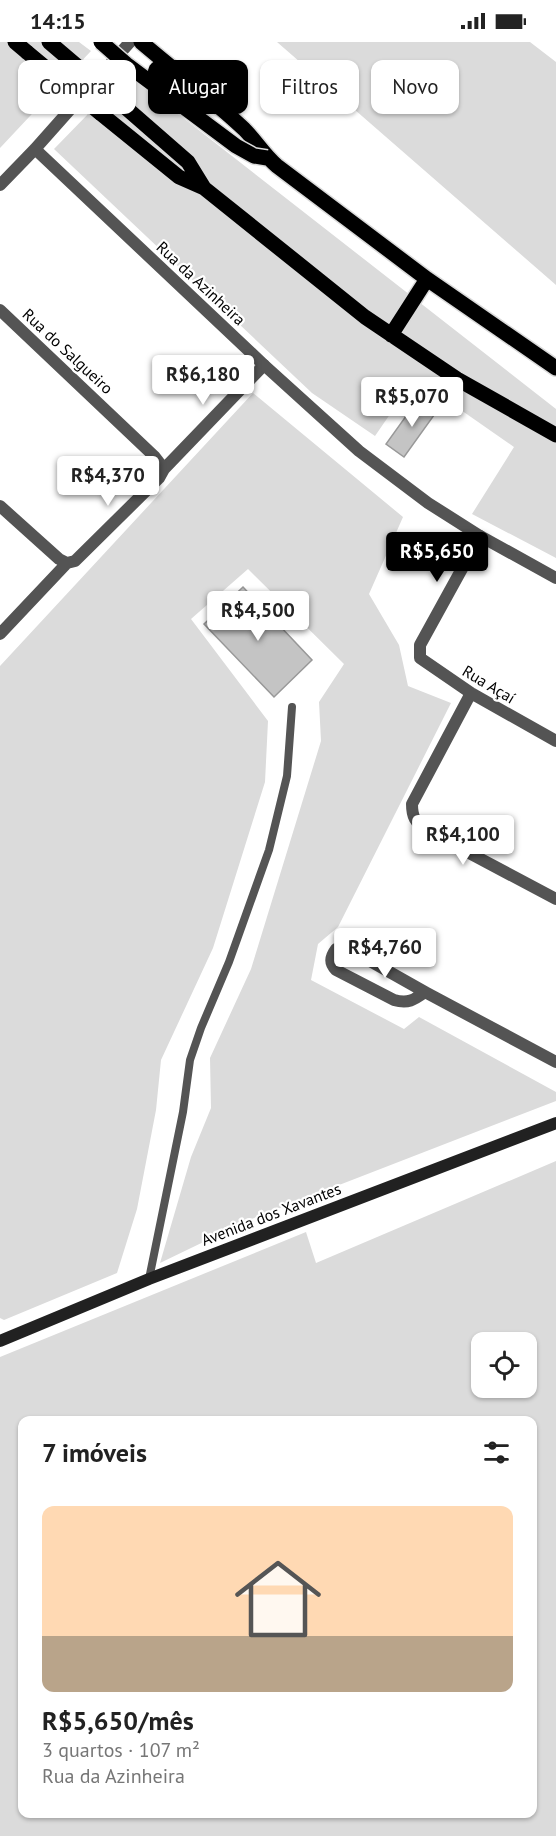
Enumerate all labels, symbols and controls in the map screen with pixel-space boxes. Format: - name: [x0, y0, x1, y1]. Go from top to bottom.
- text: 14:15: [30, 7, 86, 35]
- chip: Comprar: [18, 60, 136, 114]
- chip: Alugar: [148, 60, 248, 114]
- chip: Filtros: [260, 60, 359, 114]
- chip: Novo: [371, 60, 459, 114]
- street label: Rua da Azinheira: [152, 237, 250, 329]
- street label: Rua do Salgueiro: [19, 304, 117, 398]
- pin: R$6,180: [148, 355, 258, 406]
- text: R$6,180: [166, 361, 240, 387]
- pin: R$5,070: [357, 377, 467, 428]
- text: R$5,070: [375, 383, 449, 409]
- pin: R$4,370: [53, 456, 163, 507]
- text: R$4,370: [71, 462, 145, 488]
- pin: R$5,650: [382, 532, 492, 583]
- text: R$5,650: [400, 538, 474, 564]
- pin: R$4,500: [203, 591, 313, 642]
- text: R$4,500: [221, 597, 295, 623]
- street label: Rua Açaí: [459, 660, 519, 708]
- pin: R$4,100: [408, 815, 518, 866]
- text: R$4,100: [426, 821, 500, 847]
- pin: R$4,760: [330, 928, 440, 979]
- text: R$4,760: [348, 934, 422, 960]
- street label: Avenida dos Xavantes: [198, 1178, 344, 1250]
- map controls: [471, 1332, 537, 1398]
- button: locate: [471, 1332, 537, 1398]
- text: 7 imóveis: [42, 1436, 147, 1469]
- icon: filters: [480, 1436, 513, 1469]
- icon: home: [224, 1545, 332, 1653]
- text: R$5,650/mês: [42, 1704, 194, 1737]
- text: 3 quartos · 107 m²: [42, 1737, 200, 1763]
- text: Rua da Azinheira: [42, 1763, 185, 1789]

